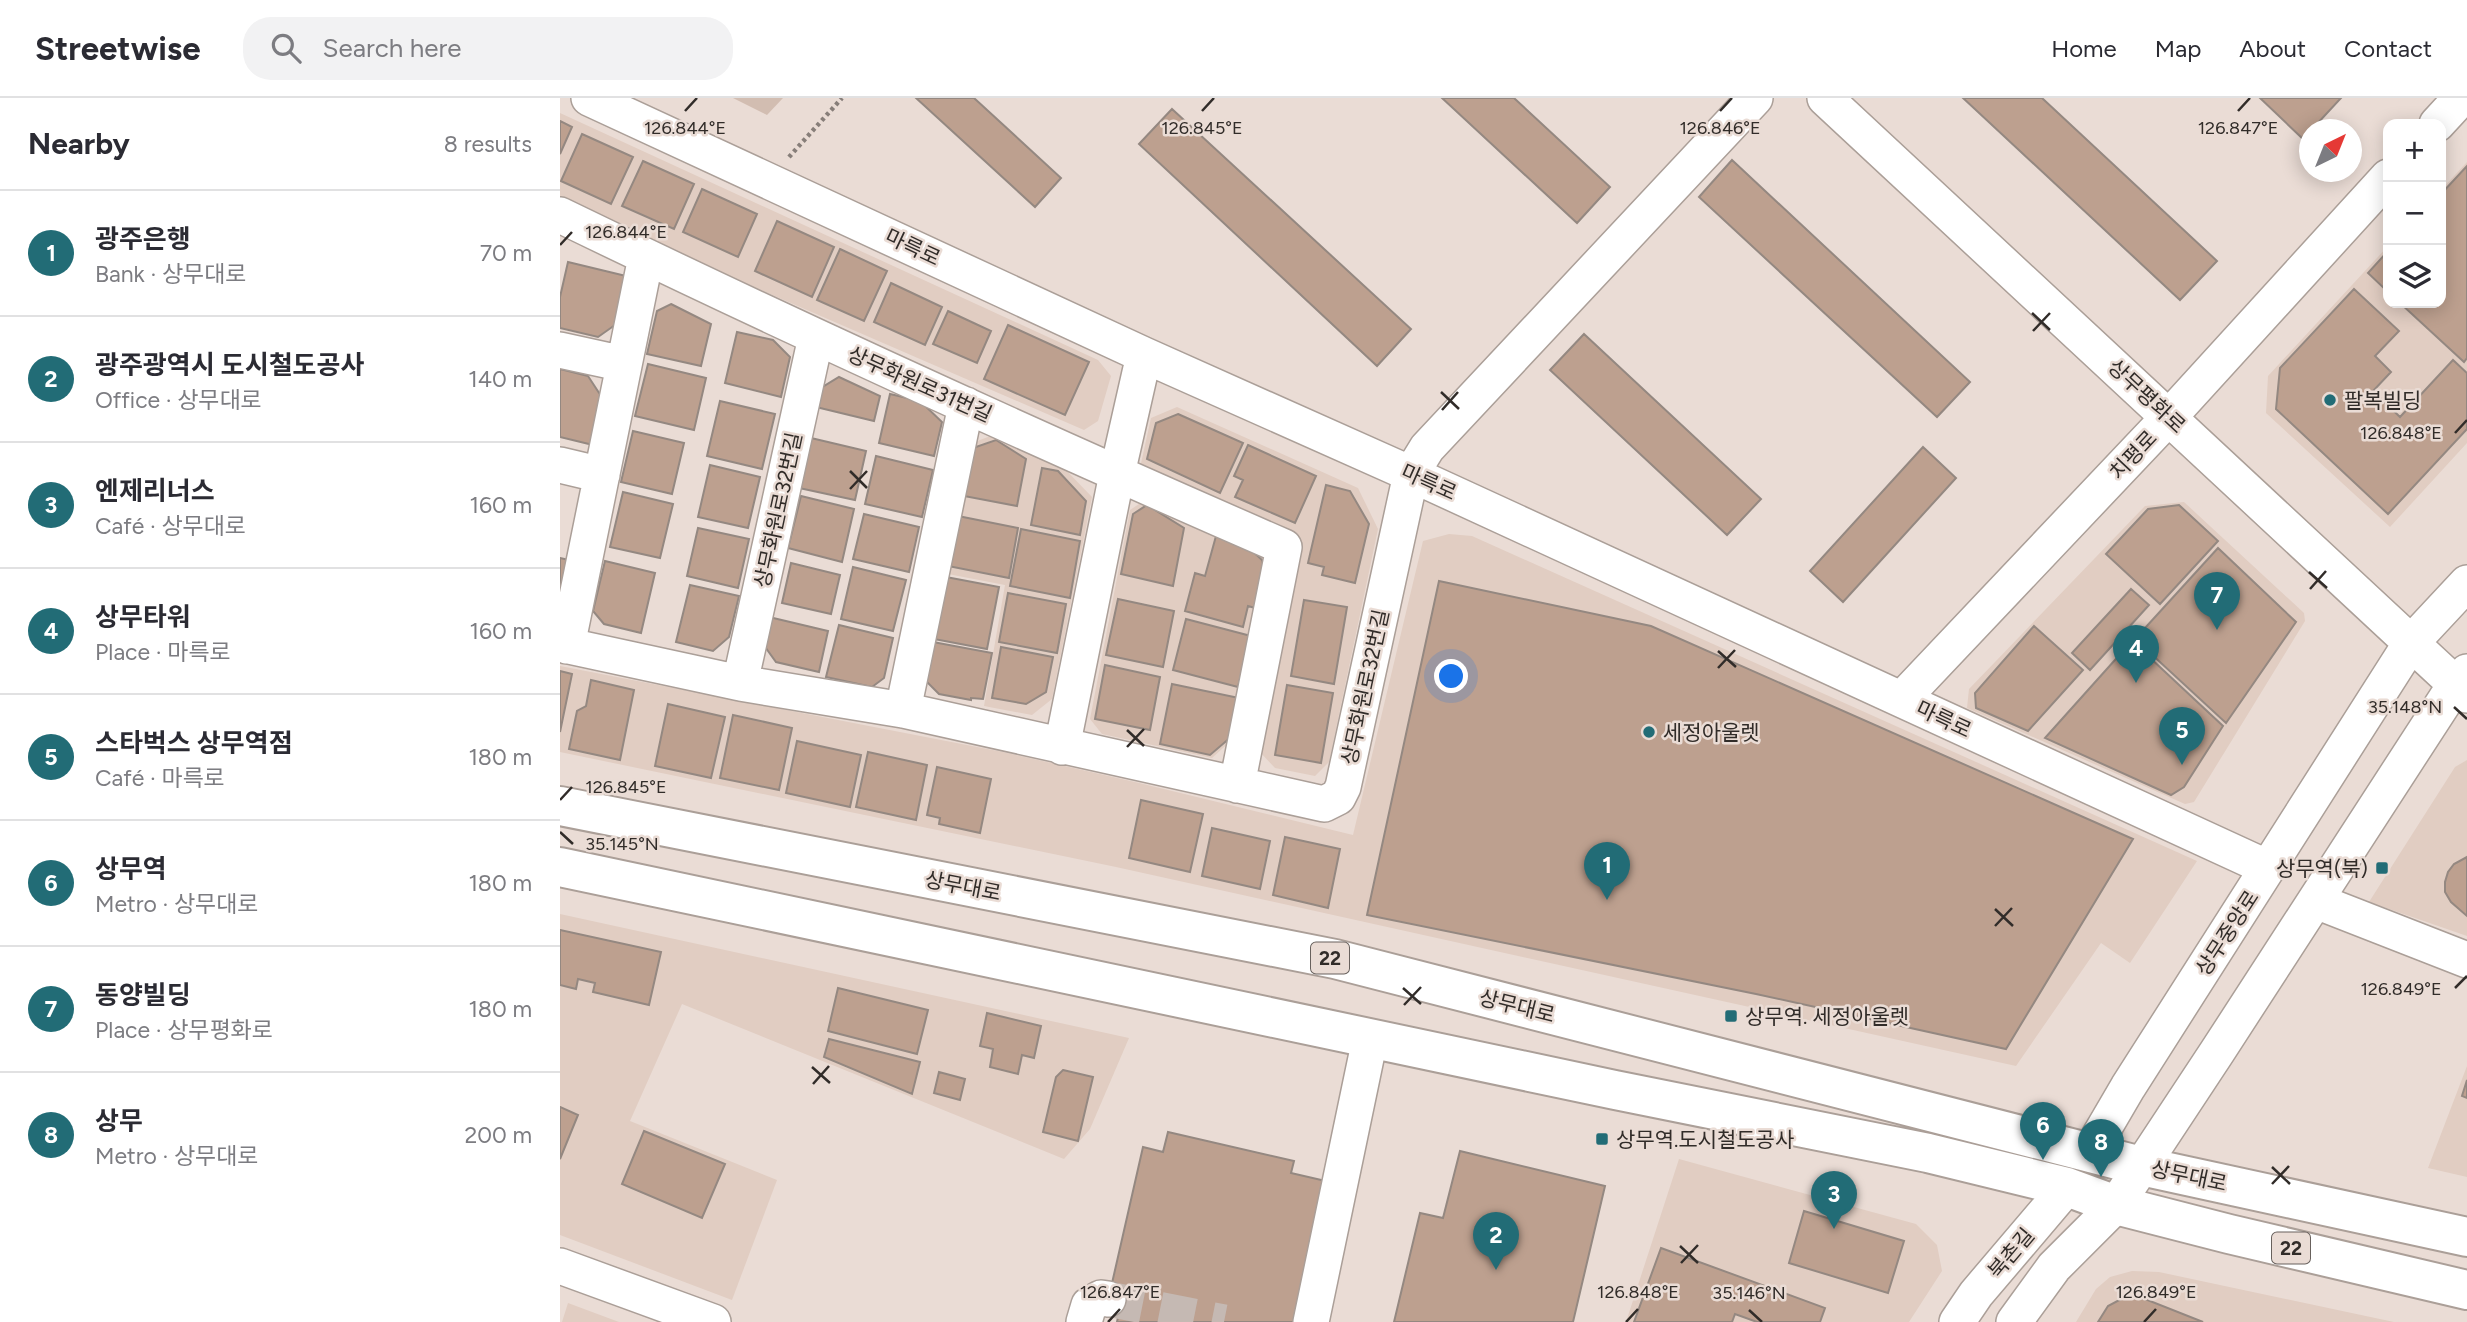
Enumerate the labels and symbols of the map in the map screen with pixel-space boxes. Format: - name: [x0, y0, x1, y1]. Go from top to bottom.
- text: 126.844°E: [644, 117, 726, 139]
- text: 126.845°E: [1161, 117, 1243, 139]
- text: 126.846°E: [1679, 117, 1761, 139]
- text: 126.847°E: [2198, 117, 2278, 139]
- north arrow: [2299, 119, 2362, 182]
- text: 126.844°E: [585, 221, 667, 243]
- street label: 마륵로: [881, 223, 945, 271]
- street label: 상무화원로31번길: [844, 341, 996, 427]
- street label: 상무평화로: [2103, 354, 2191, 438]
- place label: 팔복빌딩: [2344, 388, 2421, 413]
- marker: 팔복빌딩: [2322, 392, 2338, 408]
- text: 126.848°E: [2360, 422, 2442, 444]
- street label: 치평로: [2104, 425, 2162, 485]
- street label: 상무화원로32번길: [749, 430, 807, 590]
- street label: 마륵로: [1397, 459, 1461, 505]
- pin: 7: [2194, 572, 2240, 630]
- street label: 상무화원로32번길: [1336, 607, 1394, 767]
- pin: 4: [2113, 625, 2159, 683]
- your location: [1434, 659, 1468, 693]
- street label: 마륵로: [1912, 695, 1976, 743]
- text: 35.148°N: [2368, 696, 2442, 718]
- pin: 5: [2159, 707, 2205, 765]
- place label: 세정아울렛: [1663, 720, 1760, 745]
- marker: 세정아울렛: [1641, 724, 1657, 740]
- text: 126.845°E: [585, 776, 667, 798]
- text: 35.145°N: [585, 833, 659, 855]
- pin: 1: [1584, 842, 1630, 900]
- place label: 상무역(북): [2276, 856, 2368, 881]
- marker: 상무역(북): [2374, 860, 2390, 876]
- street label: 상무대로: [923, 866, 1003, 906]
- street label: 상무중앙로: [2190, 886, 2264, 980]
- road number: 22: [1311, 943, 1349, 974]
- text: 126.849°E: [2360, 978, 2442, 1000]
- street label: 상무대로: [1476, 985, 1558, 1027]
- place label: 상무역. 세정아울렛: [1745, 1004, 1909, 1029]
- marker: 상무역. 세정아울렛: [1723, 1008, 1739, 1024]
- pin: 6: [2020, 1102, 2066, 1160]
- pin: 8: [2078, 1119, 2124, 1177]
- place label: 상무역.도시철도공사: [1616, 1127, 1794, 1152]
- marker: 상무역.도시철도공사: [1594, 1131, 1610, 1147]
- street label: 상무대로: [2149, 1156, 2229, 1196]
- pin: 3: [1811, 1171, 1857, 1229]
- pin: 2: [1473, 1212, 1519, 1270]
- street label: 북촌길: [1983, 1223, 2039, 1283]
- road number: 22: [2272, 1232, 2310, 1264]
- text: 126.847°E: [1080, 1281, 1160, 1303]
- text: 126.848°E: [1597, 1281, 1679, 1303]
- text: 126.849°E: [2115, 1281, 2197, 1303]
- text: 35.146°N: [1712, 1282, 1786, 1304]

